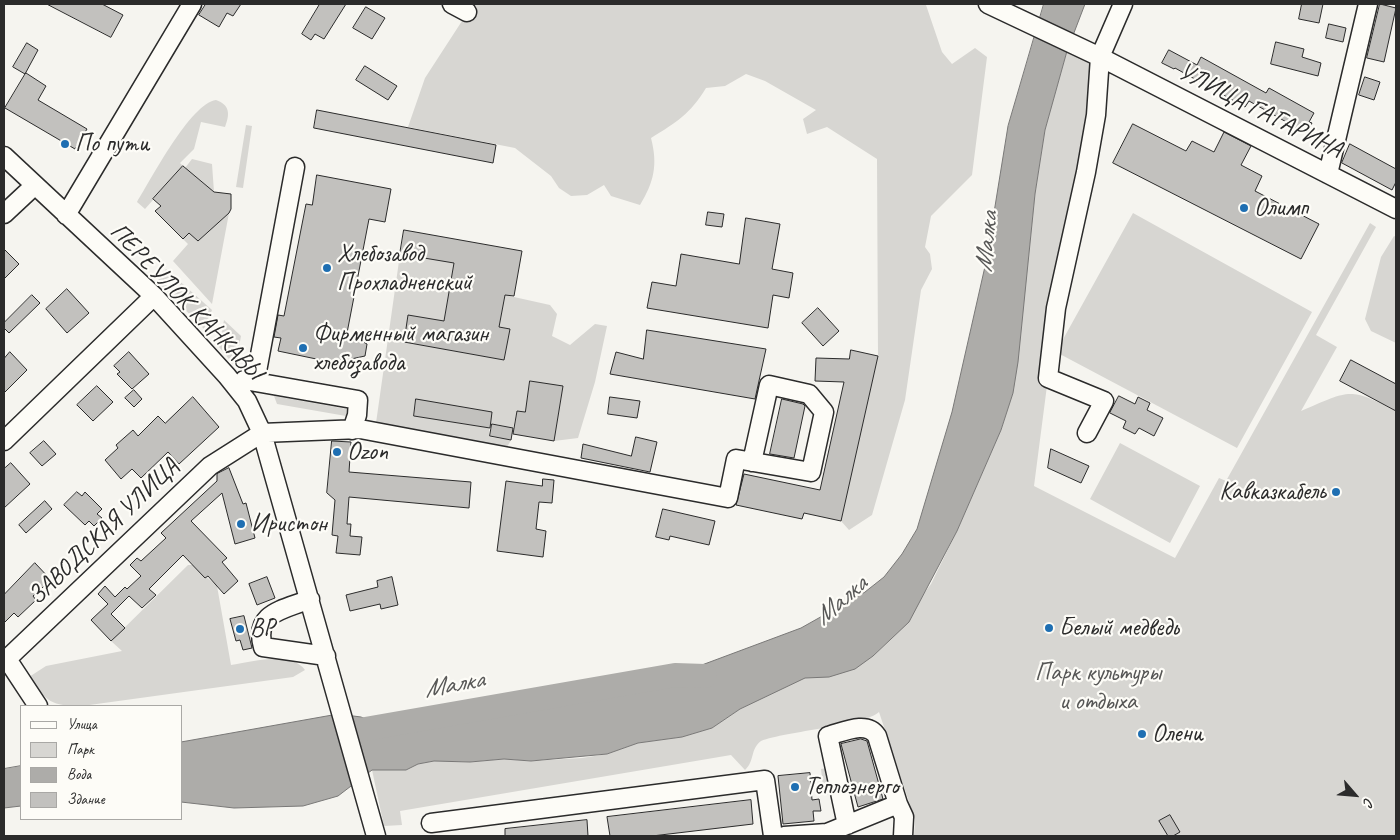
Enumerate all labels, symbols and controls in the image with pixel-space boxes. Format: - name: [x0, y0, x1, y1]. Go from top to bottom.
- street label: УЛИЦА ГАГАРИНА: [1173, 57, 1347, 165]
- place label: По пути: [75, 129, 149, 159]
- marker: По пути: [59, 138, 71, 150]
- place label: Олимп: [1254, 193, 1308, 223]
- marker: Олимп: [1238, 202, 1250, 214]
- water label: Малка: [968, 211, 1006, 273]
- street label: ПЕРЕУЛОК КАНКАВЫ: [103, 217, 269, 387]
- place label: Хлебозавод Прохладненский: [337, 239, 472, 298]
- marker: Хлебозавод Прохладненский: [321, 262, 333, 274]
- place label: Фирменный магазин хлебозавода: [313, 319, 488, 378]
- marker: Фирменный магазин хлебозавода: [297, 342, 309, 354]
- place label: Ozon: [347, 437, 388, 467]
- marker: Ozon: [331, 446, 343, 458]
- street label: ЗАВОДСКАЯ УЛИЦА: [22, 452, 186, 612]
- place label: Кавказкабель: [1219, 477, 1326, 507]
- marker: Кавказкабель: [1330, 486, 1342, 498]
- place label: Иристон: [251, 509, 327, 539]
- marker: Иристон: [235, 518, 247, 530]
- water label: Малка: [808, 570, 874, 632]
- place label: Белый медведь: [1059, 613, 1179, 643]
- place label: BP: [250, 614, 275, 644]
- marker: Белый медведь: [1043, 622, 1055, 634]
- marker: BP: [234, 623, 246, 635]
- park label: Парк культуры и отдыха: [1035, 658, 1161, 717]
- water label: Малка: [422, 664, 486, 706]
- legend: [20, 705, 182, 820]
- text: Улица: [67, 715, 97, 734]
- place label: Олени: [1152, 719, 1202, 749]
- marker: Олени: [1136, 728, 1148, 740]
- text: Парк: [67, 740, 94, 759]
- text: Вода: [67, 765, 91, 784]
- north arrow: [1330, 770, 1380, 820]
- place label: Теплоэнерго: [805, 772, 899, 802]
- marker: Теплоэнерго: [789, 781, 801, 793]
- text: Здание: [67, 790, 105, 809]
- text: С: [1360, 795, 1378, 809]

